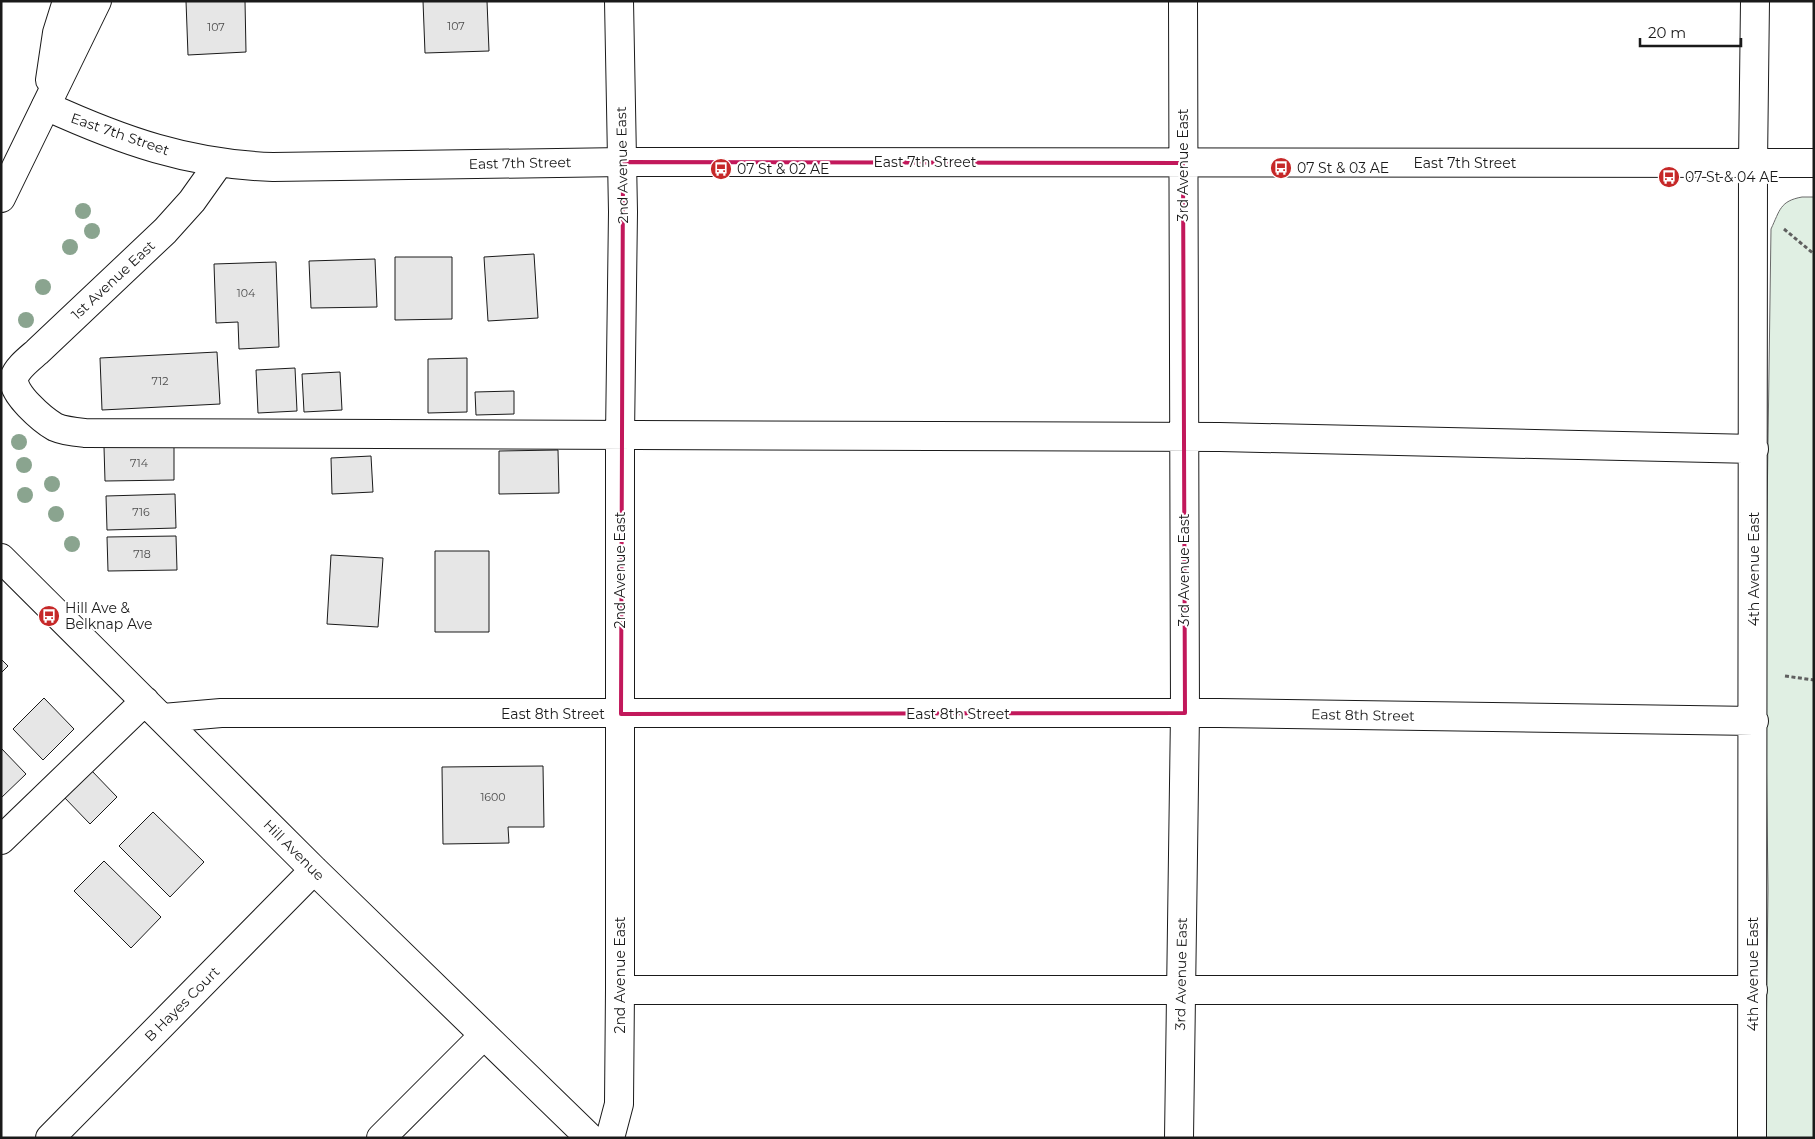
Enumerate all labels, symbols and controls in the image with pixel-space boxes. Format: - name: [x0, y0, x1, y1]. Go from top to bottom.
- scale bar: [1640, 15, 1741, 47]
- house number: 107: [447, 19, 465, 33]
- house number: 107: [207, 20, 225, 34]
- text: 20 m: [1648, 23, 1686, 42]
- street label: 2nd Avenue East: [612, 106, 632, 224]
- street label: 3rd Avenue East: [1174, 108, 1192, 222]
- street label: East 7th Street: [68, 109, 172, 159]
- street label: East 7th Street: [468, 153, 572, 173]
- street label: East 7th Street: [874, 153, 977, 171]
- street label: East 7th Street: [1414, 154, 1517, 172]
- bus stop icon: 07 St & 03 AE: [1269, 156, 1293, 180]
- bus stop icon: 07 St & 02 AE: [709, 157, 733, 181]
- place label: 07 St & 03 AE: [1297, 159, 1389, 177]
- place label: 07 St & 02 AE: [737, 160, 829, 178]
- bus stop icon: 07 St & 04 AE: [1657, 165, 1681, 189]
- place label: 07 St & 04 AE: [1685, 168, 1779, 186]
- street label: 1st Avenue East: [67, 236, 159, 323]
- house number: 104: [237, 286, 256, 300]
- house number: 712: [152, 374, 168, 388]
- house number: 714: [130, 456, 149, 470]
- house number: 716: [132, 505, 150, 519]
- street label: 2nd Avenue East: [611, 511, 629, 629]
- street label: 4th Avenue East: [1745, 511, 1763, 626]
- street label: 3rd Avenue East: [1175, 513, 1193, 627]
- house number: 718: [133, 547, 151, 561]
- place label: Hill Ave & Belknap Ave: [65, 599, 152, 633]
- bus stop icon: Hill Ave & Belknap Ave: [37, 604, 61, 628]
- street label: East 8th Street: [501, 705, 605, 723]
- street label: East 8th Street: [906, 705, 1010, 723]
- street label: East 8th Street: [1311, 705, 1415, 725]
- house number: 1600: [480, 790, 506, 804]
- street label: Hill Avenue: [260, 816, 328, 884]
- street label: 2nd Avenue East: [611, 916, 629, 1034]
- street label: 4th Avenue East: [1744, 916, 1762, 1031]
- street label: 3rd Avenue East: [1171, 917, 1191, 1031]
- street label: B Hayes Court: [141, 962, 224, 1045]

